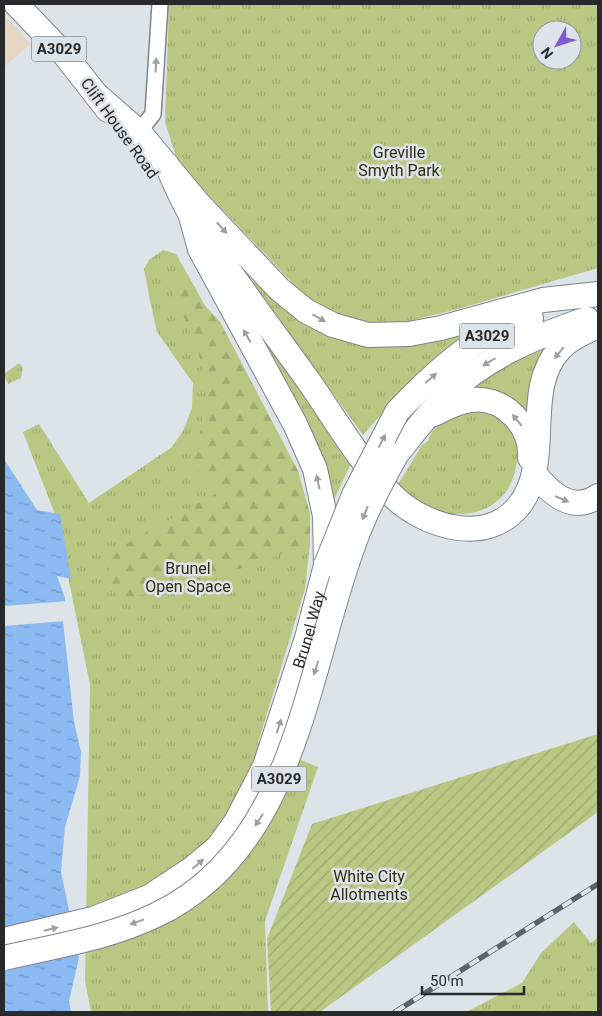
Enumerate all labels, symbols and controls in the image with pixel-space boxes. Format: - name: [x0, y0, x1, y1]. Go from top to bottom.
- north arrow: [532, 20, 582, 70]
- road number: A3029: [32, 36, 86, 62]
- text: N: [538, 44, 556, 62]
- one-way arrow: [153, 57, 161, 73]
- street label: Clift House Road: [77, 74, 162, 182]
- park label: Greville Smyth Park: [358, 143, 441, 180]
- one-way arrow: [216, 222, 228, 234]
- one-way arrow: [311, 314, 326, 322]
- road number: A3029: [460, 324, 514, 348]
- one-way arrow: [243, 329, 252, 343]
- one-way arrow: [553, 346, 564, 359]
- one-way arrow: [483, 358, 496, 367]
- one-way arrow: [425, 372, 438, 383]
- one-way arrow: [511, 414, 522, 427]
- one-way arrow: [378, 434, 386, 448]
- one-way arrow: [313, 474, 321, 490]
- one-way arrow: [555, 495, 569, 503]
- one-way arrow: [361, 506, 369, 520]
- park label: Brunel Open Space: [145, 559, 231, 596]
- street label: Brunel Way: [289, 589, 329, 671]
- one-way arrow: [311, 661, 319, 676]
- one-way arrow: [275, 718, 283, 733]
- road number: A3029: [252, 766, 306, 792]
- one-way arrow: [254, 813, 264, 826]
- one-way arrow: [191, 858, 204, 869]
- park label: White City Allotments: [330, 867, 408, 904]
- one-way arrow: [130, 919, 145, 926]
- one-way arrow: [44, 925, 59, 933]
- scale bar: [422, 964, 524, 996]
- text: 50 m: [430, 972, 464, 990]

